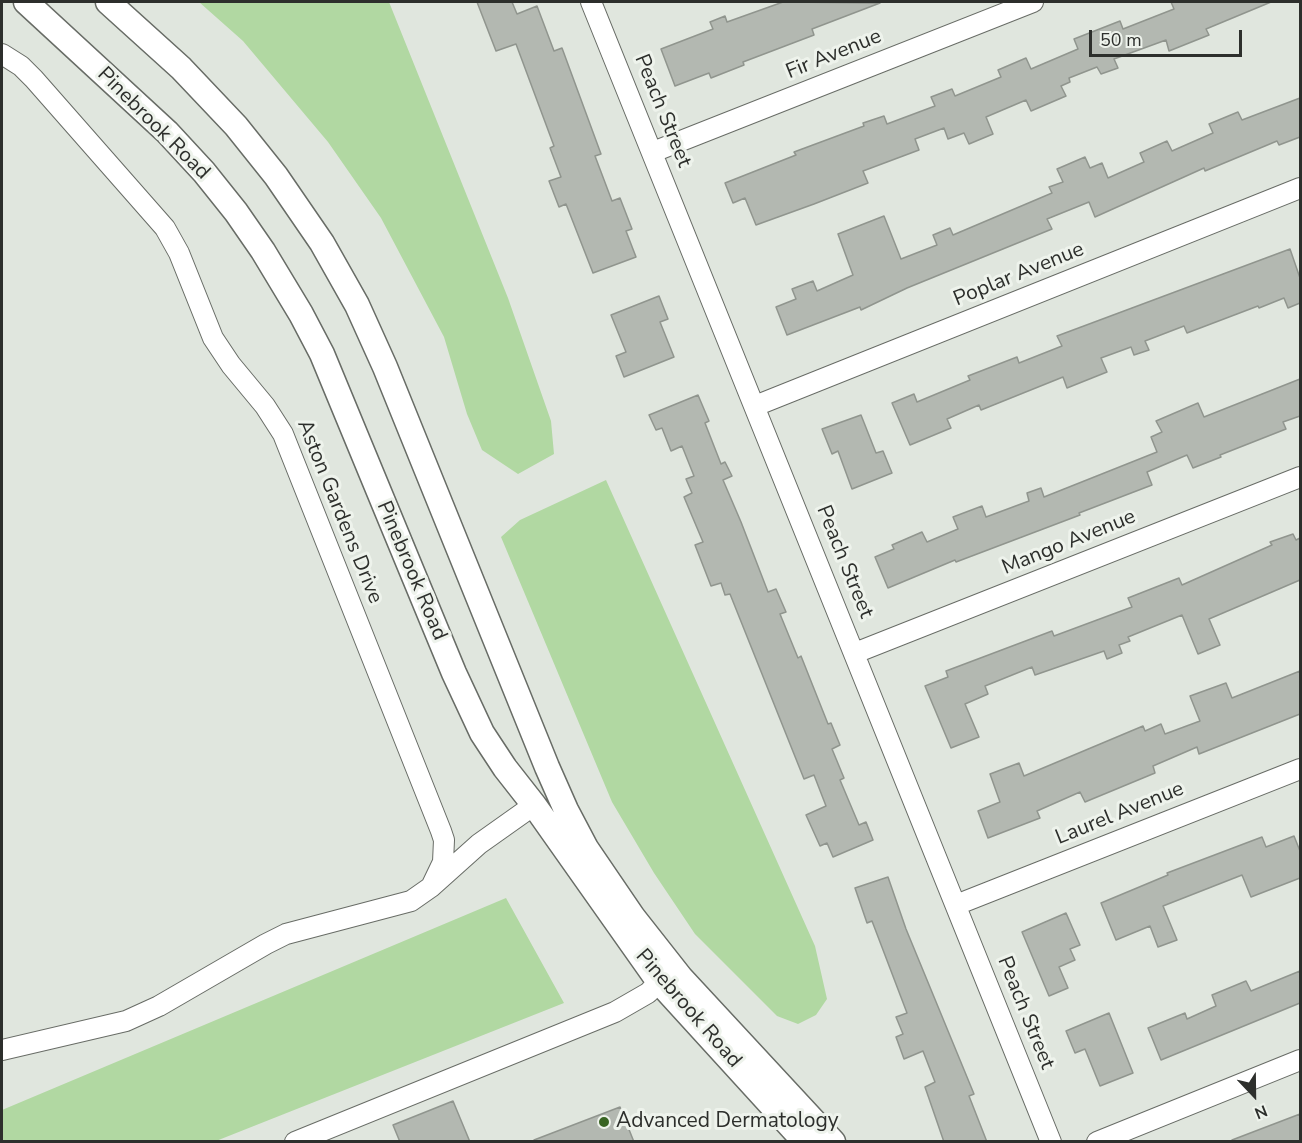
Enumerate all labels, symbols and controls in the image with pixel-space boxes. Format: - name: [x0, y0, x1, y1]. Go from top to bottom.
- scale bar: [1092, 18, 1245, 56]
- street label: Fir Avenue: [783, 24, 885, 86]
- text: 50 m: [1100, 28, 1142, 52]
- street label: Peach Street: [628, 51, 696, 171]
- street label: Pinebrook Road: [91, 62, 215, 186]
- street label: Poplar Avenue: [950, 237, 1088, 313]
- street label: Aston Gardens Drive: [291, 416, 387, 608]
- street label: Pinebrook Road: [370, 497, 452, 645]
- street label: Peach Street: [810, 502, 878, 622]
- street label: Mango Avenue: [999, 505, 1139, 581]
- street label: Laurel Avenue: [1052, 777, 1188, 851]
- street label: Pinebrook Road: [630, 945, 746, 1073]
- street label: Peach Street: [991, 953, 1059, 1073]
- north arrow: [1224, 1065, 1284, 1125]
- text: N: [1251, 1099, 1270, 1124]
- place label: Advanced Dermatology: [616, 1109, 839, 1135]
- marker: Advanced Dermatology: [597, 1115, 611, 1129]

